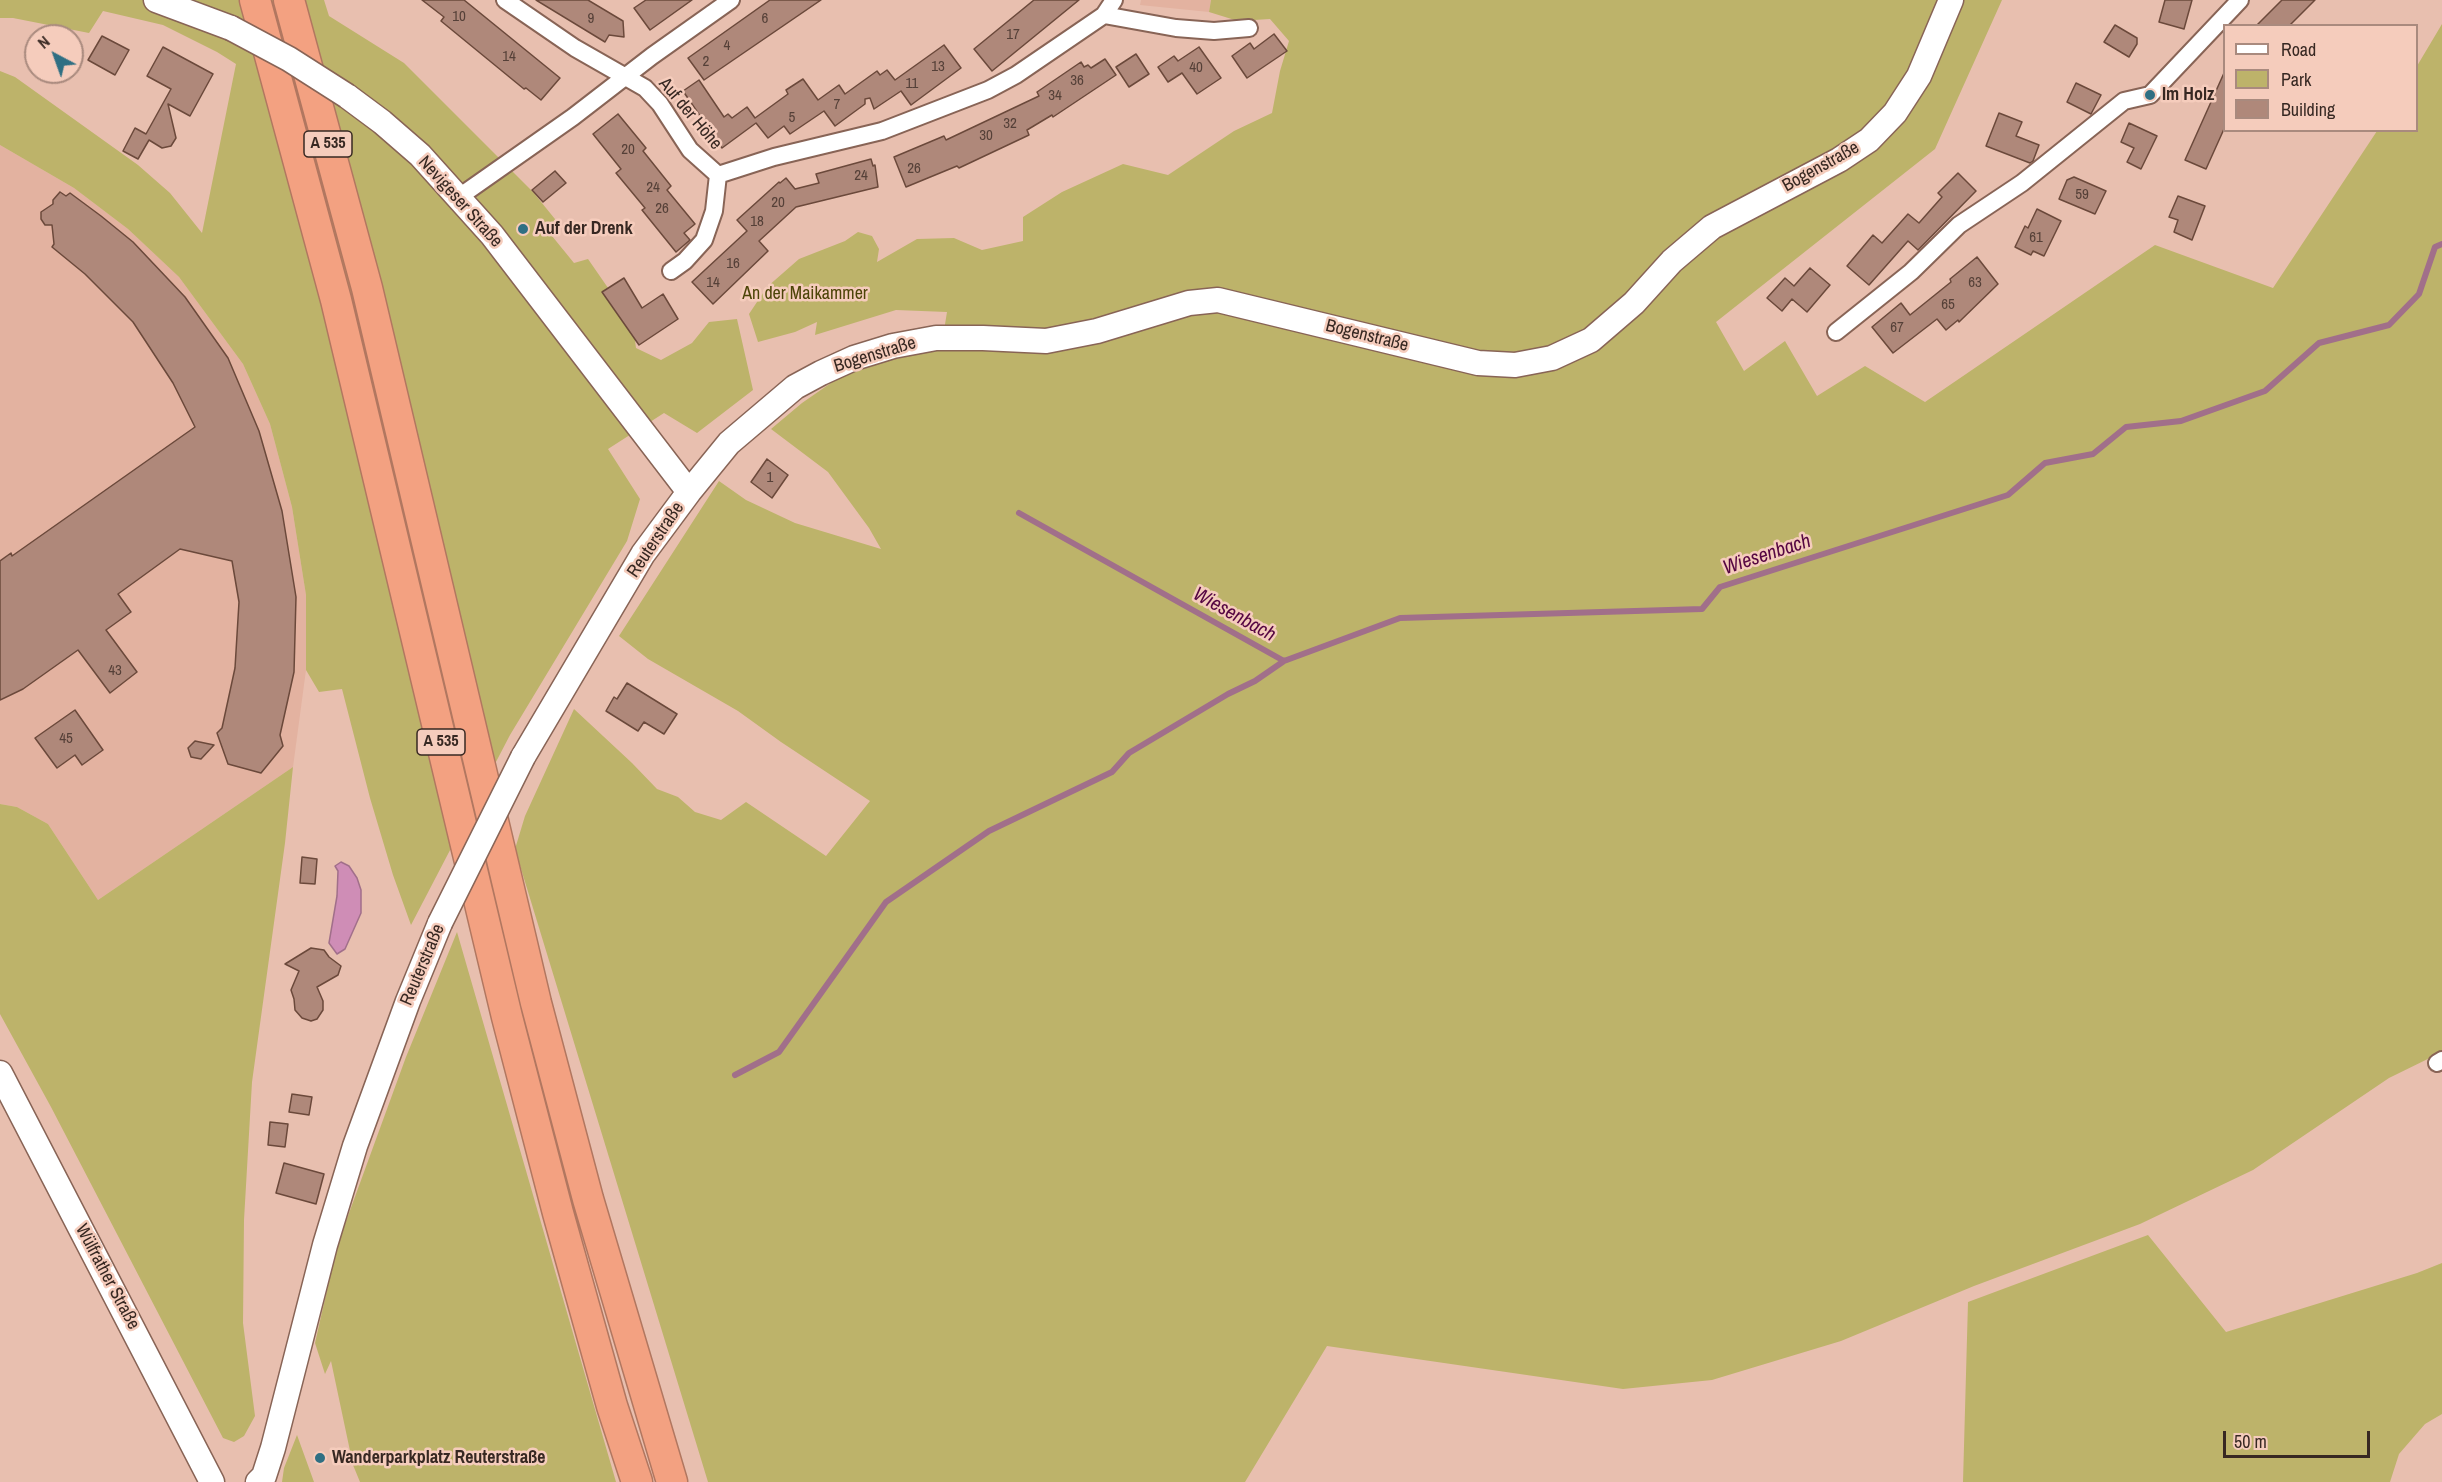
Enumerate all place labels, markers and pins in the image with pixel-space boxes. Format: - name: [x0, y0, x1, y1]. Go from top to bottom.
- place label: Im Holz: [2162, 84, 2214, 106]
- marker: Im Holz: [2143, 88, 2157, 102]
- place label: Auf der Drenk: [535, 218, 633, 240]
- marker: Auf der Drenk: [516, 222, 530, 236]
- place label: Wanderparkplatz Reuterstraße: [332, 1447, 546, 1469]
- marker: Wanderparkplatz Reuterstraße: [313, 1451, 327, 1465]

